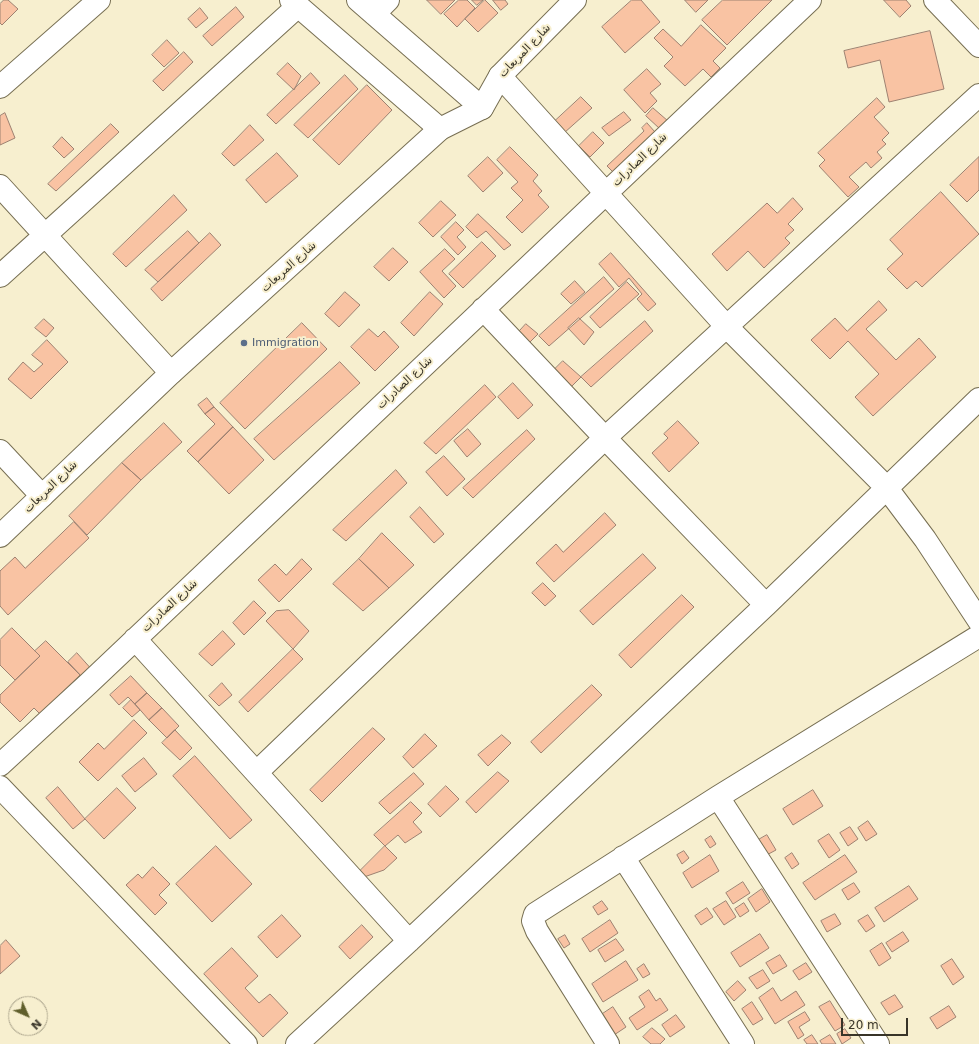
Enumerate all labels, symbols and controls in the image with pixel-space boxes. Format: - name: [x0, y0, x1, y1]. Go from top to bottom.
- street label: شارع المربعات: [496, 22, 554, 80]
- street label: شارع الصادرات: [610, 131, 670, 189]
- street label: شارع المربعات: [259, 239, 319, 295]
- place label: Immigration: [252, 336, 319, 350]
- marker: Immigration: [239, 338, 249, 348]
- street label: شارع الصادرات: [375, 354, 435, 412]
- street label: شارع المربعات: [22, 458, 80, 516]
- street label: شارع الصادرات: [140, 577, 200, 635]
- north arrow: [8, 996, 48, 1036]
- scale bar: [843, 1010, 910, 1036]
- text: N: [28, 1016, 44, 1032]
- text: 20 m: [848, 1018, 879, 1032]

